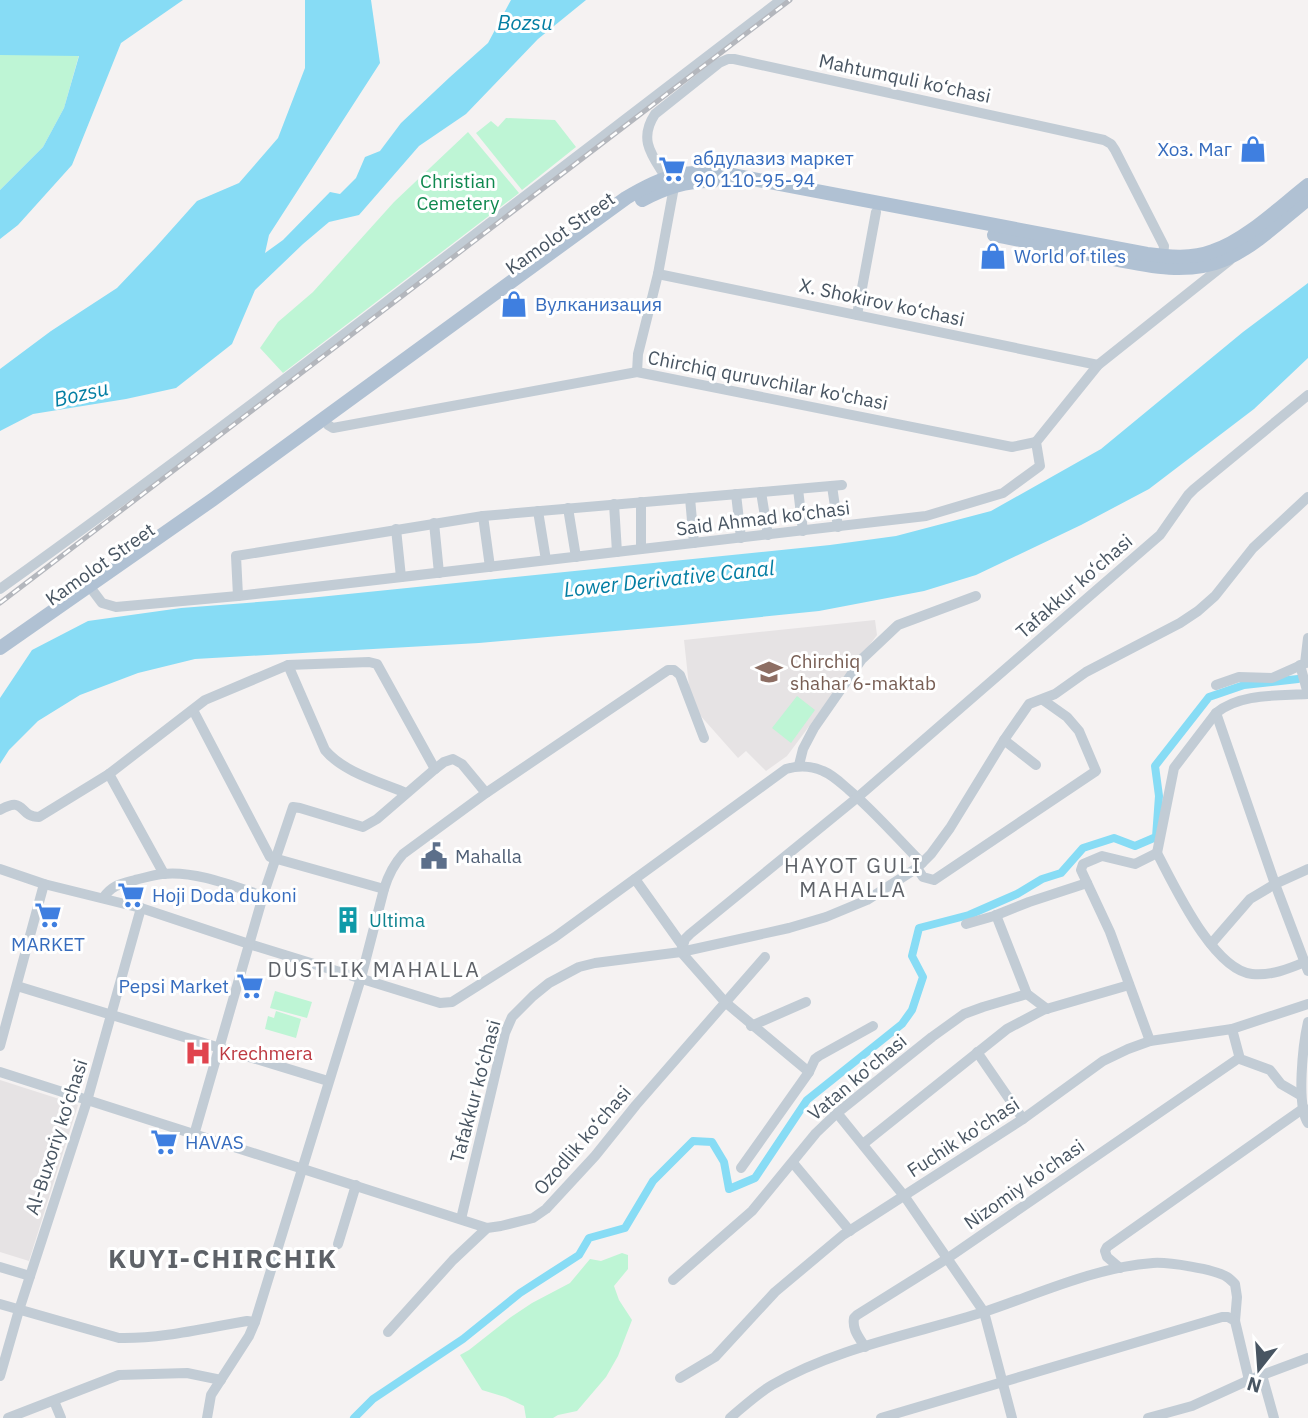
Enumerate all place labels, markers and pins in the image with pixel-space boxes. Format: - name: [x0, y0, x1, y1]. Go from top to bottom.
- shop icon: Хоз. Маг: [1238, 134, 1268, 164]
- place label: Хоз. Маг: [1157, 137, 1232, 161]
- place label: абдулазиз маркет 90 110-95-94: [693, 146, 854, 192]
- supermarket icon: абдулазиз маркет 90 110-95-94: [657, 154, 687, 184]
- shop icon: World of tiles: [978, 241, 1008, 271]
- place label: World of tiles: [1014, 244, 1126, 268]
- shop icon: Вулканизация: [499, 289, 529, 319]
- place label: Вулканизация: [535, 292, 662, 316]
- place label: Chirchiq shahar 6-maktab: [790, 649, 936, 695]
- school or university icon: Chirchiq shahar 6-maktab: [754, 657, 784, 687]
- public building icon: Mahalla: [419, 841, 449, 871]
- place label: Mahalla: [455, 844, 522, 868]
- supermarket icon: Hoji Doda dukoni: [116, 880, 146, 910]
- place label: Hoji Doda dukoni: [152, 883, 297, 907]
- supermarket icon: MARKET: [33, 900, 63, 930]
- building icon: Ultima: [333, 905, 363, 935]
- place label: Ultima: [369, 908, 425, 932]
- place label: MARKET: [11, 932, 85, 956]
- supermarket icon: Pepsi Market: [235, 971, 265, 1001]
- place label: Pepsi Market: [119, 974, 229, 998]
- hospital icon: Krechmera: [183, 1038, 213, 1068]
- place label: Krechmera: [219, 1041, 313, 1065]
- supermarket icon: HAVAS: [149, 1127, 179, 1157]
- place label: HAVAS: [185, 1130, 244, 1154]

